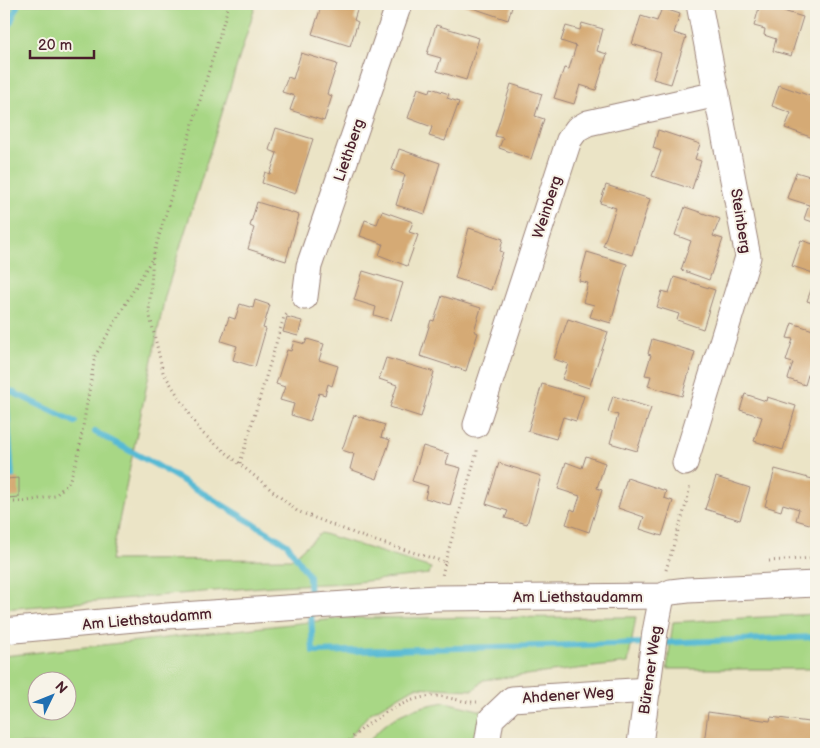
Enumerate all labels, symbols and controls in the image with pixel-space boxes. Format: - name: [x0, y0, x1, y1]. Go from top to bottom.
- scale bar: [30, 28, 94, 60]
- text: 20 m: [38, 36, 72, 55]
- street label: Liethberg: [330, 116, 369, 184]
- street label: Weinberg: [528, 173, 567, 241]
- street label: Steinberg: [726, 187, 755, 255]
- street label: Am Liethstaudamm: [513, 588, 643, 607]
- street label: Am Liethstaudamm: [82, 604, 213, 635]
- street label: Bürener Weg: [635, 625, 666, 716]
- north arrow: [28, 670, 78, 720]
- text: N: [51, 678, 71, 697]
- street label: Ahdener Weg: [522, 683, 614, 708]

